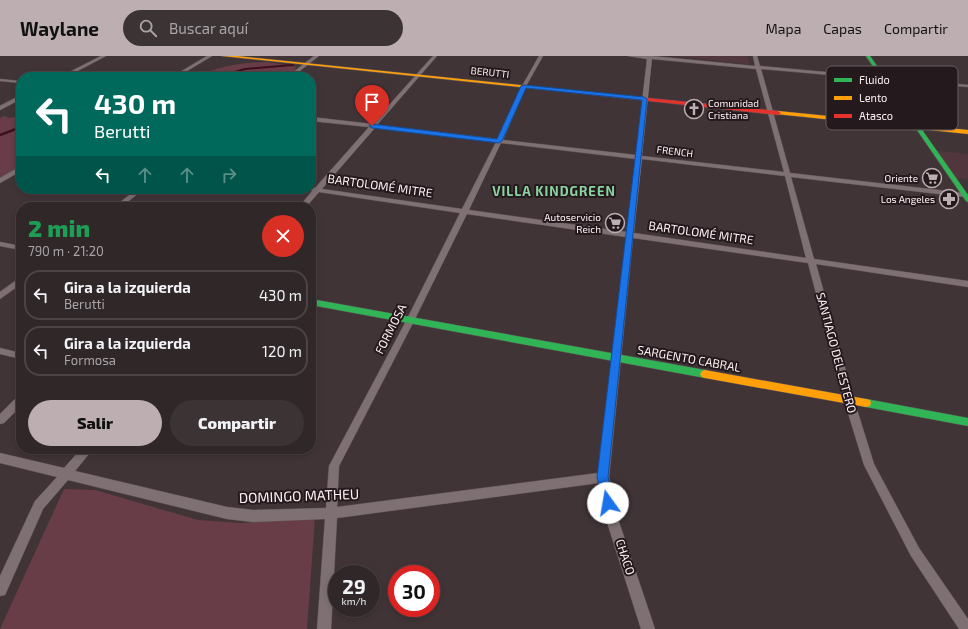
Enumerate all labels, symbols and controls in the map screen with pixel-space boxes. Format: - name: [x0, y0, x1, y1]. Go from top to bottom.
- search box: [123, 10, 403, 46]
- text: Waylane: [20, 17, 99, 40]
- icon: search: [137, 17, 159, 39]
- text: Buscar aquí: [169, 19, 248, 37]
- text: Mapa: [766, 20, 801, 37]
- text: Capas: [823, 20, 862, 37]
- text: Compartir: [884, 20, 948, 37]
- street label: BERUTTI: [470, 64, 510, 80]
- legend: [826, 66, 958, 130]
- text: Fluido: [859, 73, 890, 86]
- pin: [355, 85, 389, 126]
- text: 430 m: [94, 86, 176, 120]
- icon: left: [28, 88, 80, 140]
- icon: arrive: [361, 91, 383, 113]
- text: Lento: [859, 91, 887, 104]
- place label: Comunidad Cristiana: [708, 97, 759, 121]
- church icon: Comunidad Cristiana: [683, 98, 705, 120]
- text: Atasco: [859, 109, 893, 122]
- text: Berutti: [94, 120, 150, 142]
- street label: FRENCH: [656, 143, 694, 159]
- icon: left: [92, 164, 114, 186]
- icon: ahead: [134, 164, 156, 186]
- icon: ahead: [176, 164, 198, 186]
- icon: right: [218, 164, 240, 186]
- supermarket icon: Oriente: [921, 167, 943, 189]
- street label: BARTOLOMÉ MITRE: [327, 171, 434, 199]
- place label: Oriente: [884, 172, 918, 184]
- district label: VILLA KINDGREEN: [492, 183, 616, 199]
- pharmacy icon: Los Angeles: [938, 188, 960, 210]
- place label: Los Angeles: [881, 193, 935, 205]
- place label: Autoservicio Reich: [544, 211, 601, 235]
- supermarket icon: Autoservicio Reich: [604, 212, 626, 234]
- text: 2 min: [28, 213, 90, 242]
- button: close: [262, 215, 304, 257]
- street label: BARTOLOMÉ MITRE: [648, 218, 755, 246]
- text: 790 m · 21:20: [28, 243, 104, 259]
- text: Gira a la izquierda: [64, 278, 191, 296]
- icon: left: [30, 284, 52, 306]
- text: 430 m: [259, 286, 302, 304]
- street label: SANTIAGO DEL ESTERO: [814, 291, 860, 415]
- text: Berutti: [64, 296, 105, 312]
- street label: FORMOSA: [371, 301, 409, 356]
- text: Gira a la izquierda: [64, 334, 191, 352]
- icon: left: [30, 340, 52, 362]
- text: 120 m: [262, 342, 302, 360]
- street label: SARGENTO CABRAL: [636, 342, 742, 374]
- text: Formosa: [64, 352, 116, 368]
- button: Salir: [28, 400, 162, 446]
- button: Compartir: [170, 400, 304, 446]
- position arrow: [587, 482, 629, 524]
- street label: DOMINGO MATHEU: [238, 485, 360, 506]
- street label: CHACO: [614, 537, 638, 576]
- speed limit sign: 30: [388, 565, 440, 617]
- text: 29: [342, 574, 366, 598]
- text: km/h: [342, 595, 366, 607]

